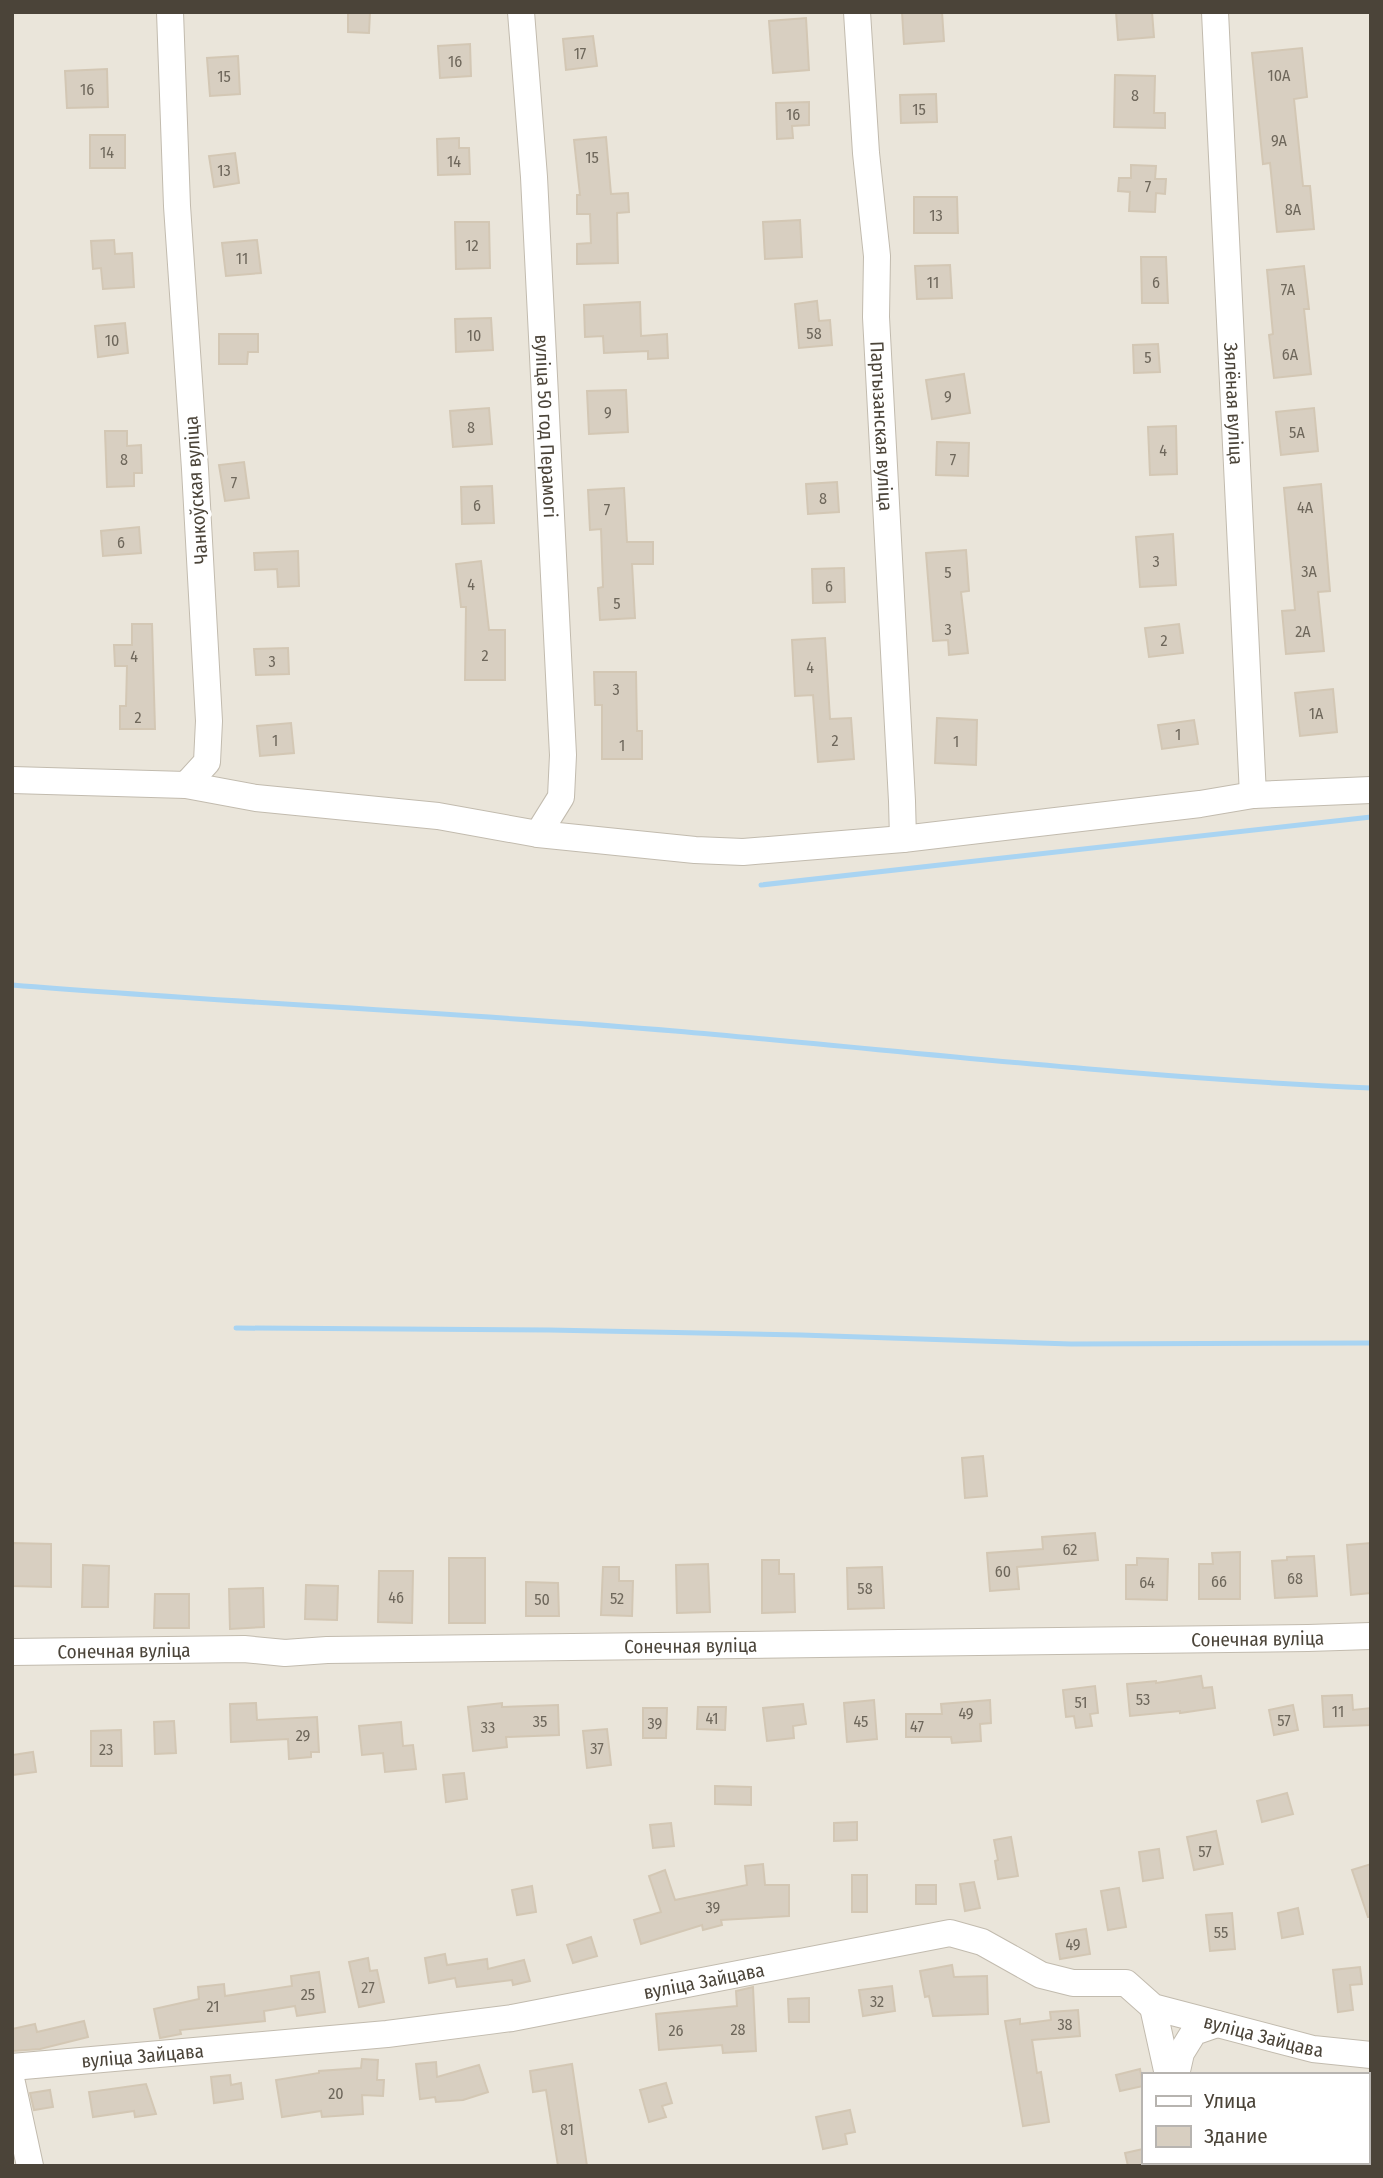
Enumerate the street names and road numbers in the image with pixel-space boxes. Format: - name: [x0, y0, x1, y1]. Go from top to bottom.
- street label: вуліца 50 год Перамогі: [530, 334, 563, 518]
- street label: Партызанская вуліца: [866, 340, 898, 511]
- street label: Зялёная вуліца: [1220, 342, 1248, 465]
- street label: Чанкоўская вуліца: [179, 415, 213, 565]
- street label: Сонечная вуліца: [1191, 1626, 1325, 1651]
- street label: Сонечная вуліца: [624, 1633, 757, 1658]
- street label: Сонечная вуліца: [57, 1638, 191, 1663]
- street label: вуліца Зайцава: [642, 1958, 766, 2004]
- street label: вуліца Зайцава: [1201, 2009, 1324, 2061]
- street label: вуліца Зайцава: [80, 2039, 205, 2072]

